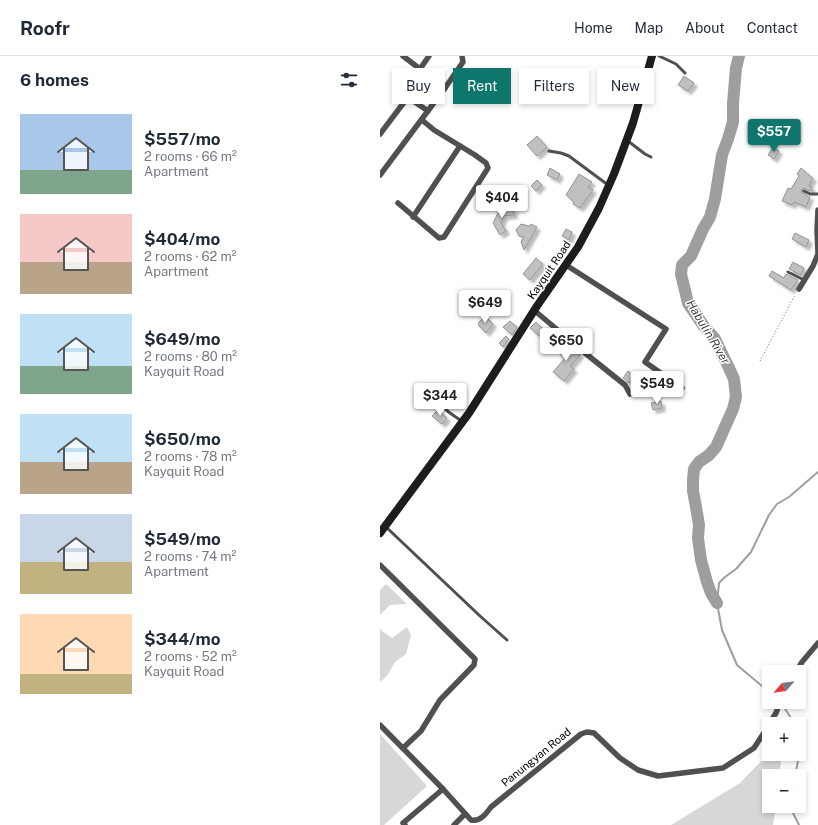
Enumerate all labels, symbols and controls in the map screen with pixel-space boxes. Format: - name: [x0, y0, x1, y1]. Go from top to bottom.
- text: Roofr: [20, 17, 70, 39]
- text: Home: [574, 20, 613, 36]
- text: Map: [635, 20, 663, 36]
- text: About: [685, 20, 725, 36]
- text: Contact: [747, 20, 798, 36]
- chip: Buy: [392, 68, 445, 104]
- chip: Rent: [453, 68, 511, 104]
- chip: Filters: [519, 68, 589, 104]
- chip: New: [597, 68, 654, 104]
- icon: filters: [338, 69, 360, 91]
- text: 6 homes: [20, 70, 89, 90]
- pin: $557: [750, 119, 798, 153]
- text: $557: [757, 124, 791, 139]
- text: $557/mo: [144, 129, 221, 149]
- icon: home: [52, 130, 100, 178]
- text: 2 rooms · 66 m²: [144, 149, 237, 164]
- text: Apartment: [144, 164, 209, 179]
- pin: $404: [478, 185, 526, 219]
- text: $404: [485, 190, 519, 205]
- text: $404/mo: [144, 229, 220, 249]
- icon: home: [52, 230, 100, 278]
- street label: Kayquit Road: [525, 239, 573, 301]
- text: 2 rooms · 62 m²: [144, 249, 237, 264]
- text: Apartment: [144, 264, 209, 279]
- pin: $649: [461, 290, 509, 324]
- text: $649: [468, 295, 502, 310]
- water label: Habulin River: [683, 297, 733, 367]
- pin: $650: [542, 328, 590, 362]
- text: $649/mo: [144, 329, 221, 349]
- icon: home: [52, 330, 100, 378]
- text: $650: [549, 333, 583, 348]
- text: 2 rooms · 80 m²: [144, 349, 237, 364]
- text: Kayquit Road: [144, 364, 224, 379]
- pin: $549: [633, 371, 681, 405]
- text: $549: [640, 376, 674, 391]
- pin: $344: [416, 383, 464, 417]
- text: $344: [423, 388, 457, 403]
- text: $650/mo: [144, 429, 221, 449]
- icon: home: [52, 430, 100, 478]
- text: 2 rooms · 78 m²: [144, 449, 237, 464]
- text: Kayquit Road: [144, 464, 224, 479]
- text: $549/mo: [144, 529, 221, 549]
- icon: home: [52, 530, 100, 578]
- text: 2 rooms · 74 m²: [144, 549, 236, 564]
- text: Apartment: [144, 564, 209, 579]
- text: $344/mo: [144, 629, 221, 649]
- icon: home: [52, 630, 100, 678]
- text: 2 rooms · 52 m²: [144, 649, 237, 664]
- text: Kayquit Road: [144, 664, 224, 679]
- north arrow: [762, 665, 806, 709]
- map controls: [762, 665, 806, 813]
- button: +: [762, 717, 806, 761]
- street label: Panungyan Road: [499, 725, 573, 789]
- button: −: [762, 769, 806, 813]

